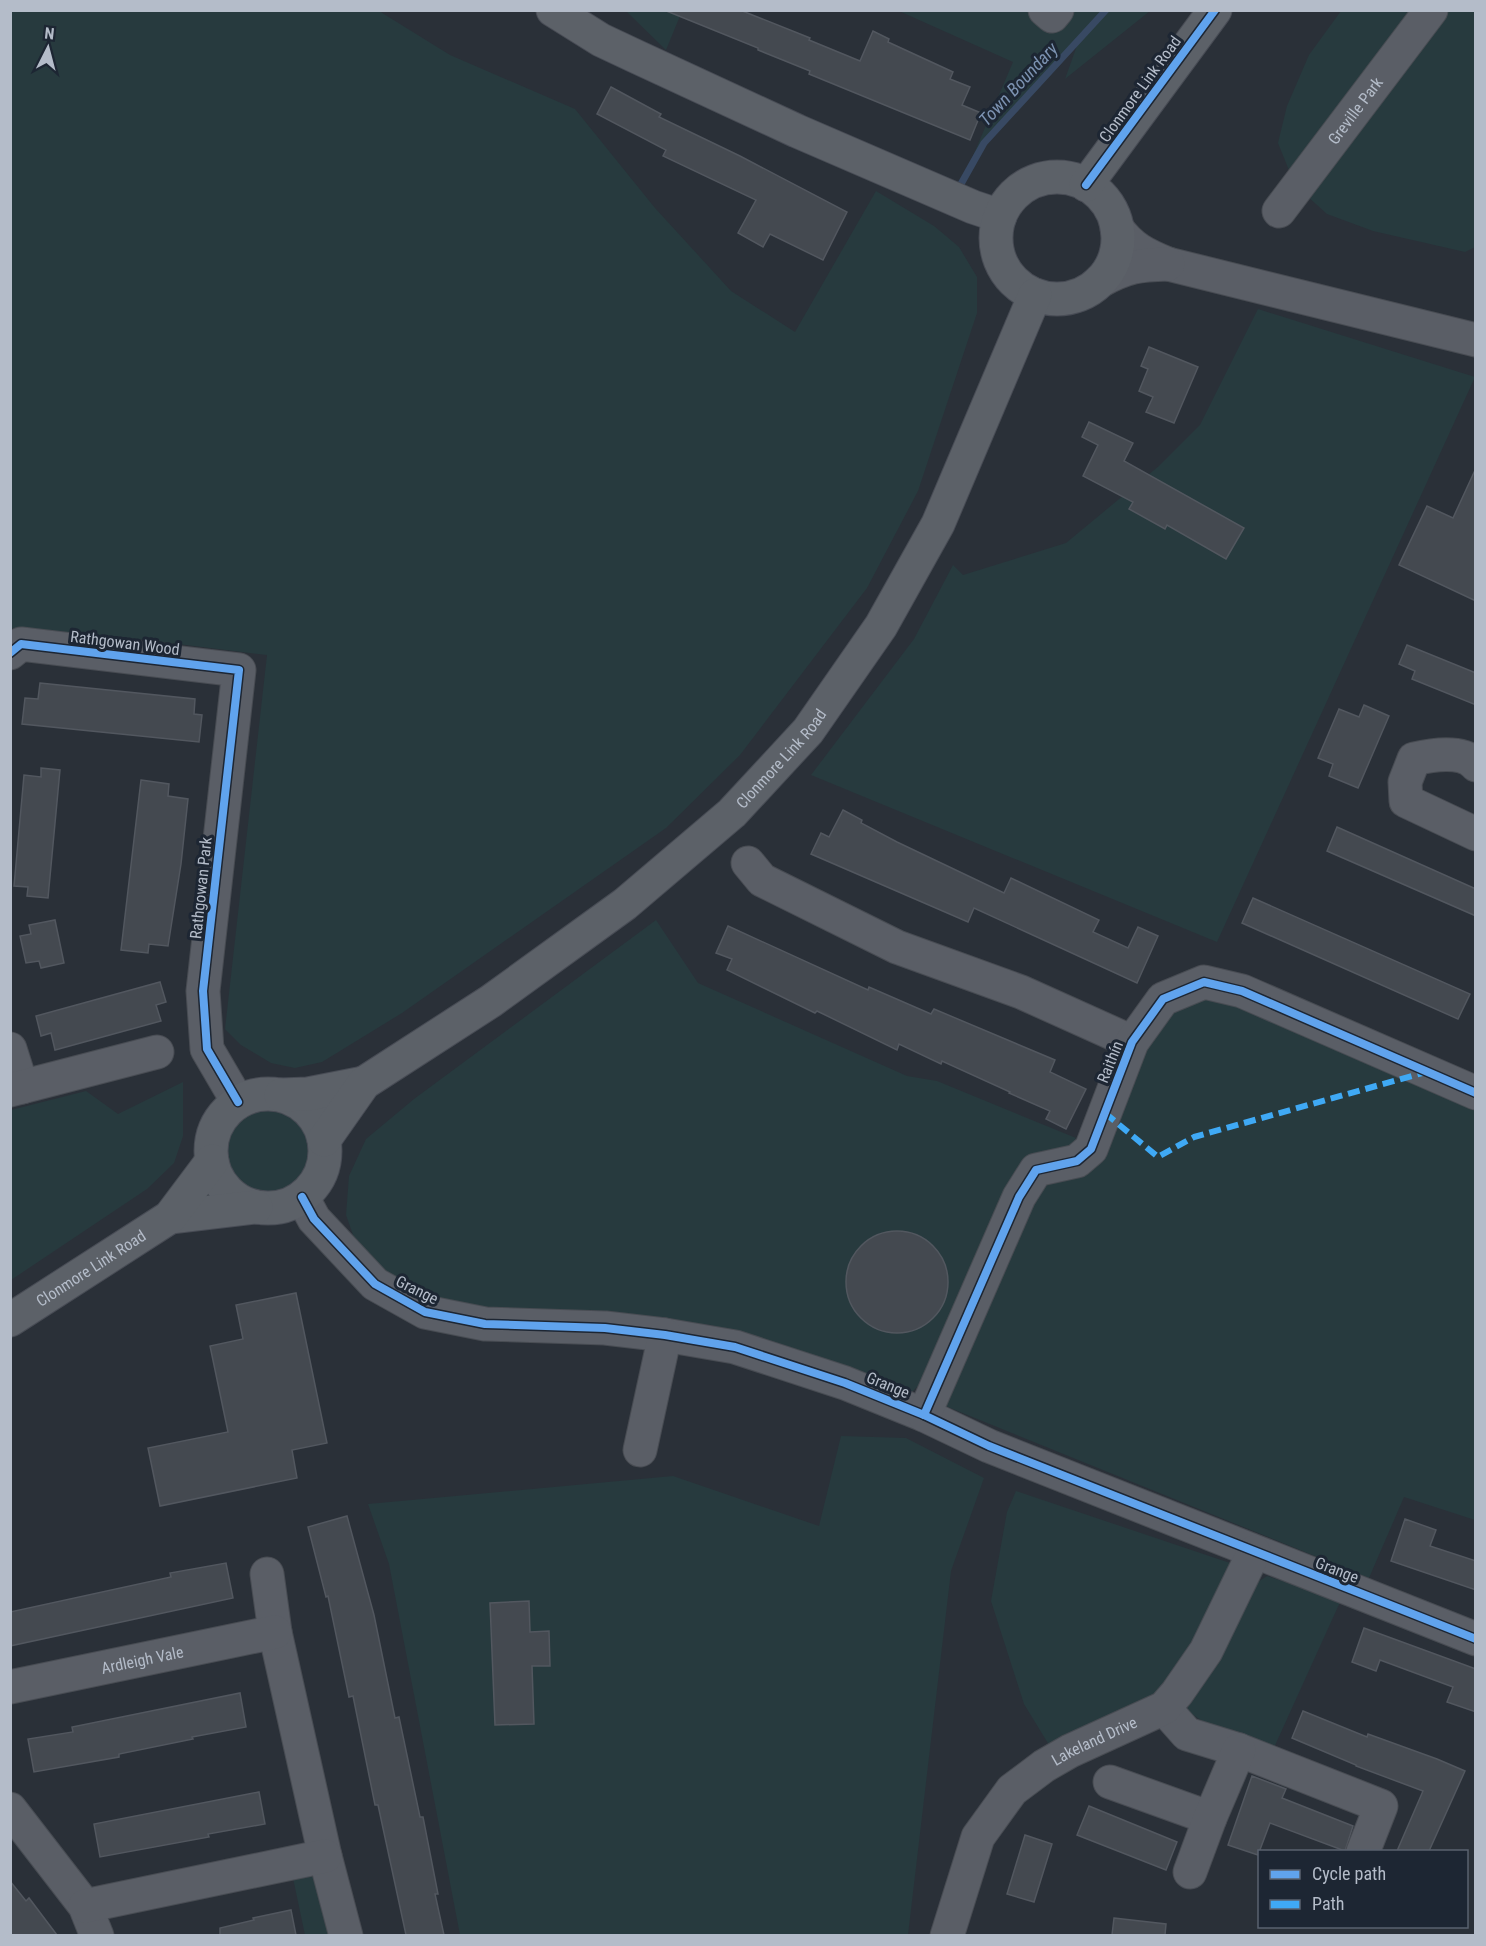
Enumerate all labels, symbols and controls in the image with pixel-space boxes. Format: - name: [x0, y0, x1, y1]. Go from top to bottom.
- north arrow: [18, 18, 78, 78]
- text: N: [44, 24, 55, 44]
- street label: Clonmore Link Road: [1095, 32, 1185, 146]
- water label: Town Boundary: [974, 38, 1062, 130]
- street label: Greville Park: [1324, 73, 1387, 148]
- street label: Rathgowan Wood: [69, 627, 181, 659]
- street label: Clonmore Link Road: [732, 705, 830, 812]
- street label: Rathgowan Park: [186, 835, 216, 940]
- street label: Raithín: [1093, 1038, 1127, 1086]
- street label: Clonmore Link Road: [32, 1226, 149, 1310]
- street label: Grange: [393, 1272, 441, 1308]
- street label: Grange: [864, 1368, 912, 1402]
- street label: Grange: [1313, 1553, 1361, 1587]
- street label: Ardleigh Vale: [99, 1642, 185, 1677]
- street label: Lakeland Drive: [1048, 1712, 1140, 1769]
- legend: [1258, 1850, 1468, 1928]
- text: Cycle path: [1312, 1863, 1386, 1884]
- text: Path: [1312, 1893, 1345, 1914]

